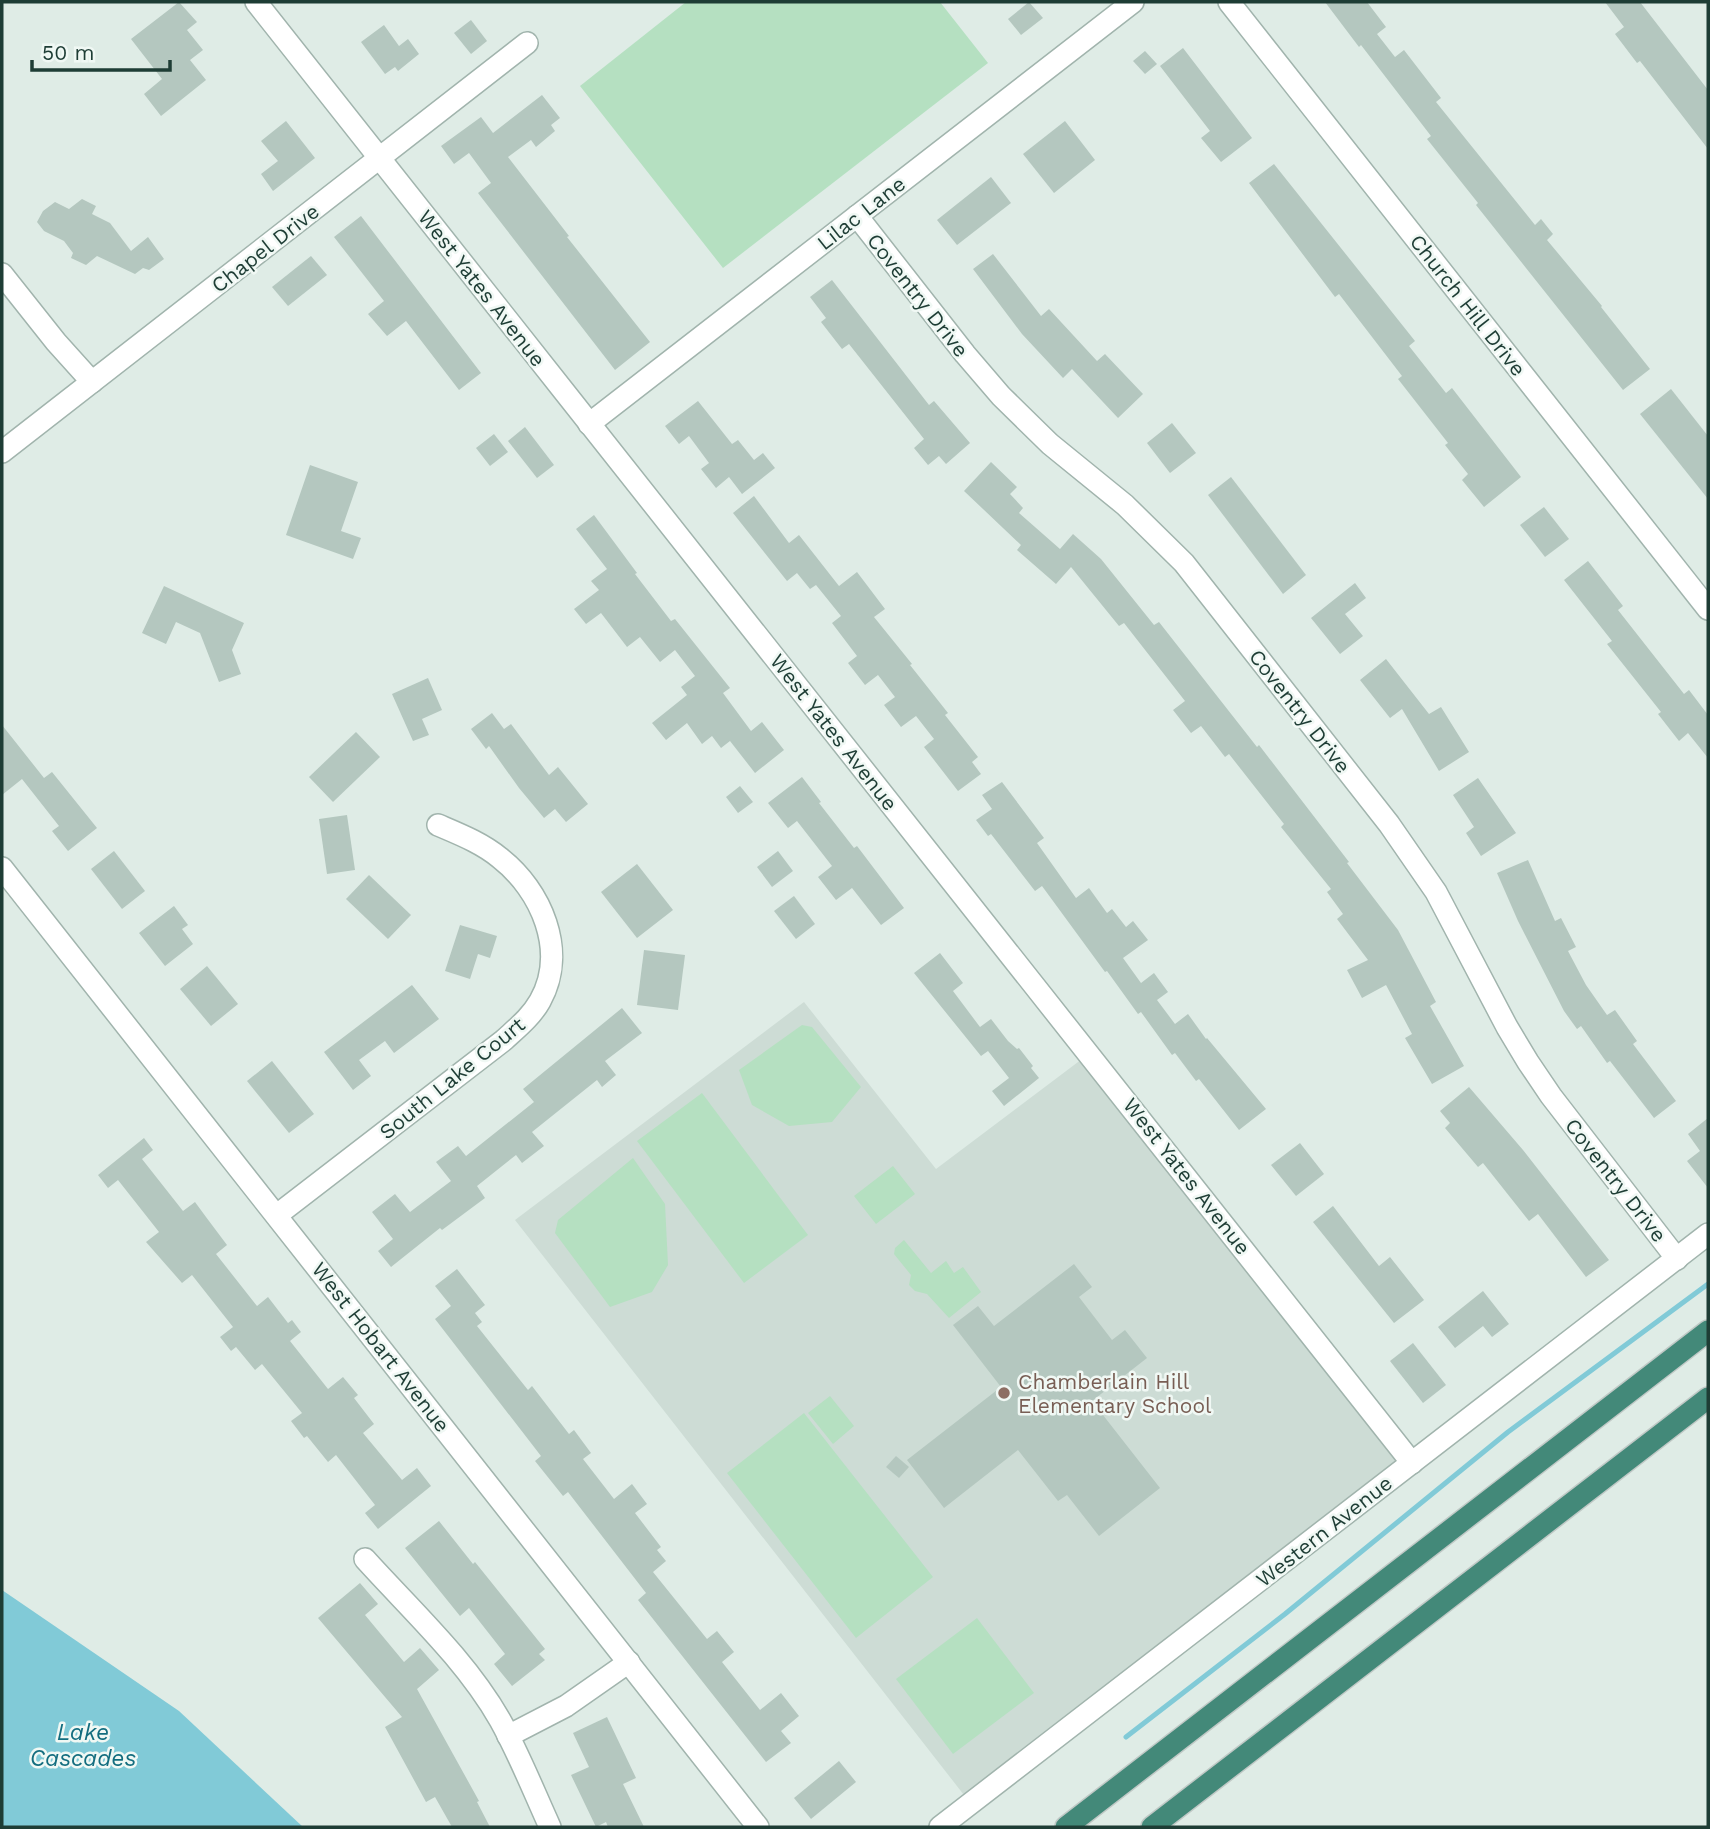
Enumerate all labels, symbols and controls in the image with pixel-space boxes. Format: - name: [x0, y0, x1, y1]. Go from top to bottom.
- scale bar: [32, 28, 170, 72]
- text: 50 m: [42, 40, 94, 65]
- street label: Lilac Lane: [812, 171, 910, 255]
- street label: Chapel Drive: [206, 198, 324, 298]
- street label: West Yates Avenue: [413, 205, 551, 371]
- street label: Coventry Drive: [862, 228, 974, 362]
- street label: Church Hill Drive: [1405, 229, 1531, 381]
- street label: Coventry Drive: [1244, 644, 1356, 778]
- street label: West Yates Avenue: [765, 649, 903, 815]
- street label: South Lake Court: [374, 1012, 530, 1144]
- street label: West Yates Avenue: [1118, 1093, 1256, 1259]
- street label: Coventry Drive: [1560, 1113, 1672, 1247]
- street label: West Hobart Avenue: [307, 1257, 455, 1437]
- place label: Chamberlain Hill Elementary School: [1018, 1369, 1212, 1418]
- marker: Chamberlain Hill Elementary School: [996, 1385, 1012, 1401]
- street label: Western Avenue: [1251, 1470, 1397, 1592]
- water label: Lake Cascades: [30, 1719, 137, 1772]

